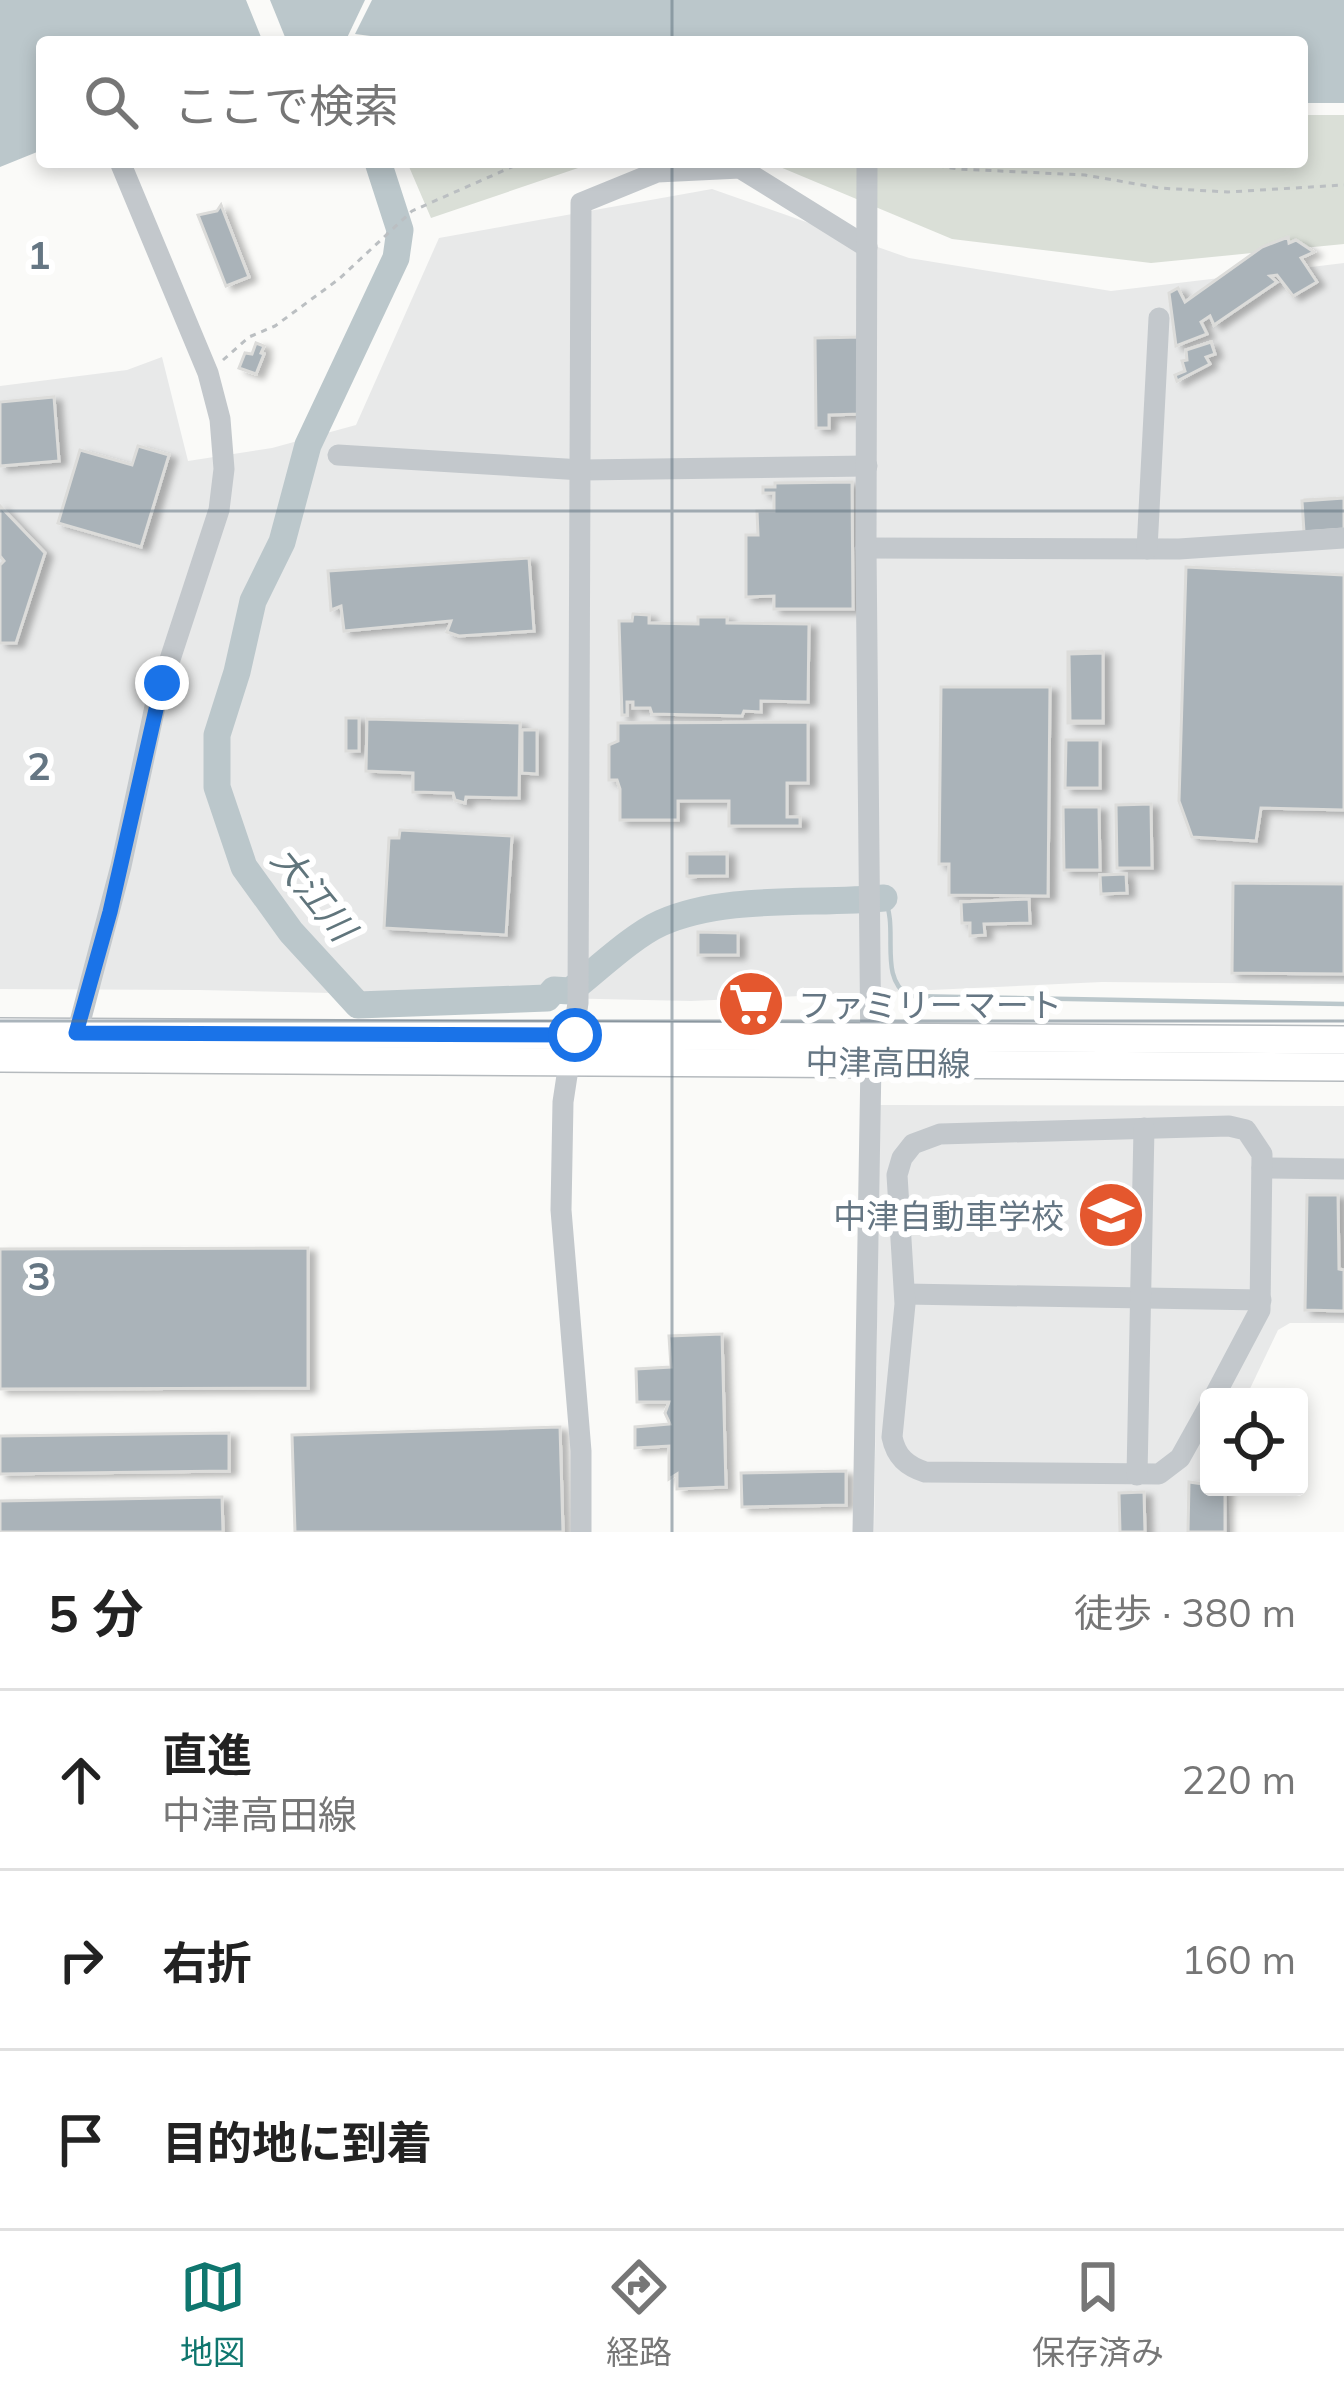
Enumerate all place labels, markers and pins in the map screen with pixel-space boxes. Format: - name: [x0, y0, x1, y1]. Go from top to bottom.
- supermarket icon: ファミリーマート: [716, 969, 786, 1039]
- place label: ファミリーマート: [798, 984, 1062, 1025]
- school or university icon: 中津自動車学校: [1076, 1180, 1146, 1250]
- place label: 中津自動車学校: [833, 1195, 1064, 1236]

